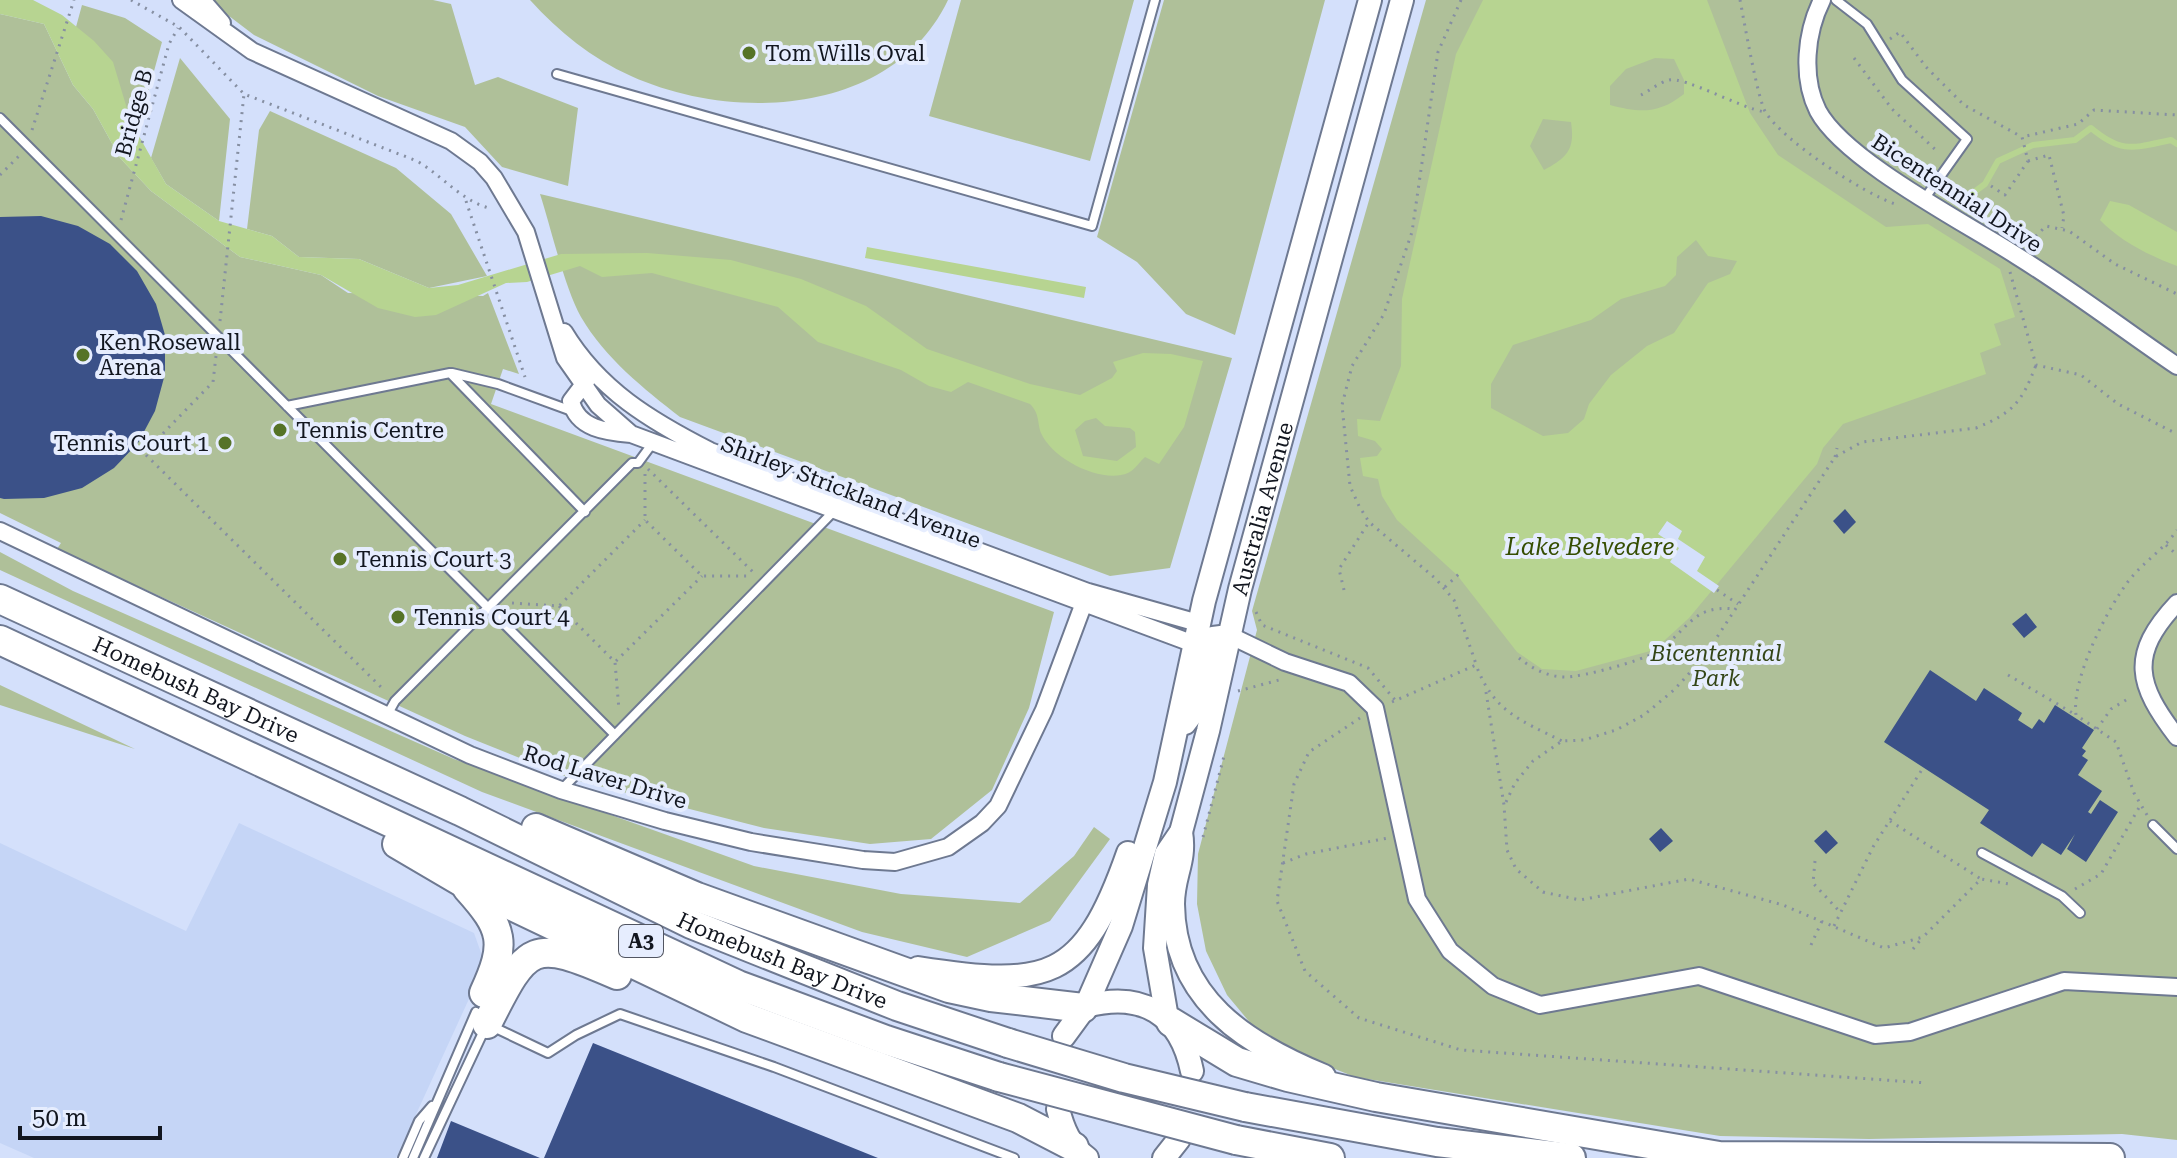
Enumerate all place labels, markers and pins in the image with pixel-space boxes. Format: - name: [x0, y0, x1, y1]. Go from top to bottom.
- place label: Tom Wills Oval: [765, 41, 925, 66]
- marker: Tom Wills Oval: [740, 44, 758, 62]
- place label: Ken Rosewall Arena: [99, 330, 241, 380]
- marker: Ken Rosewall Arena: [74, 346, 92, 364]
- place label: Tennis Centre: [296, 418, 444, 443]
- marker: Tennis Centre: [271, 421, 289, 439]
- place label: Tennis Court 1: [54, 431, 209, 456]
- marker: Tennis Court 1: [216, 434, 234, 452]
- place label: Tennis Court 3: [356, 547, 511, 572]
- marker: Tennis Court 3: [331, 550, 349, 568]
- place label: Tennis Court 4: [414, 605, 570, 630]
- marker: Tennis Court 4: [389, 608, 407, 626]

